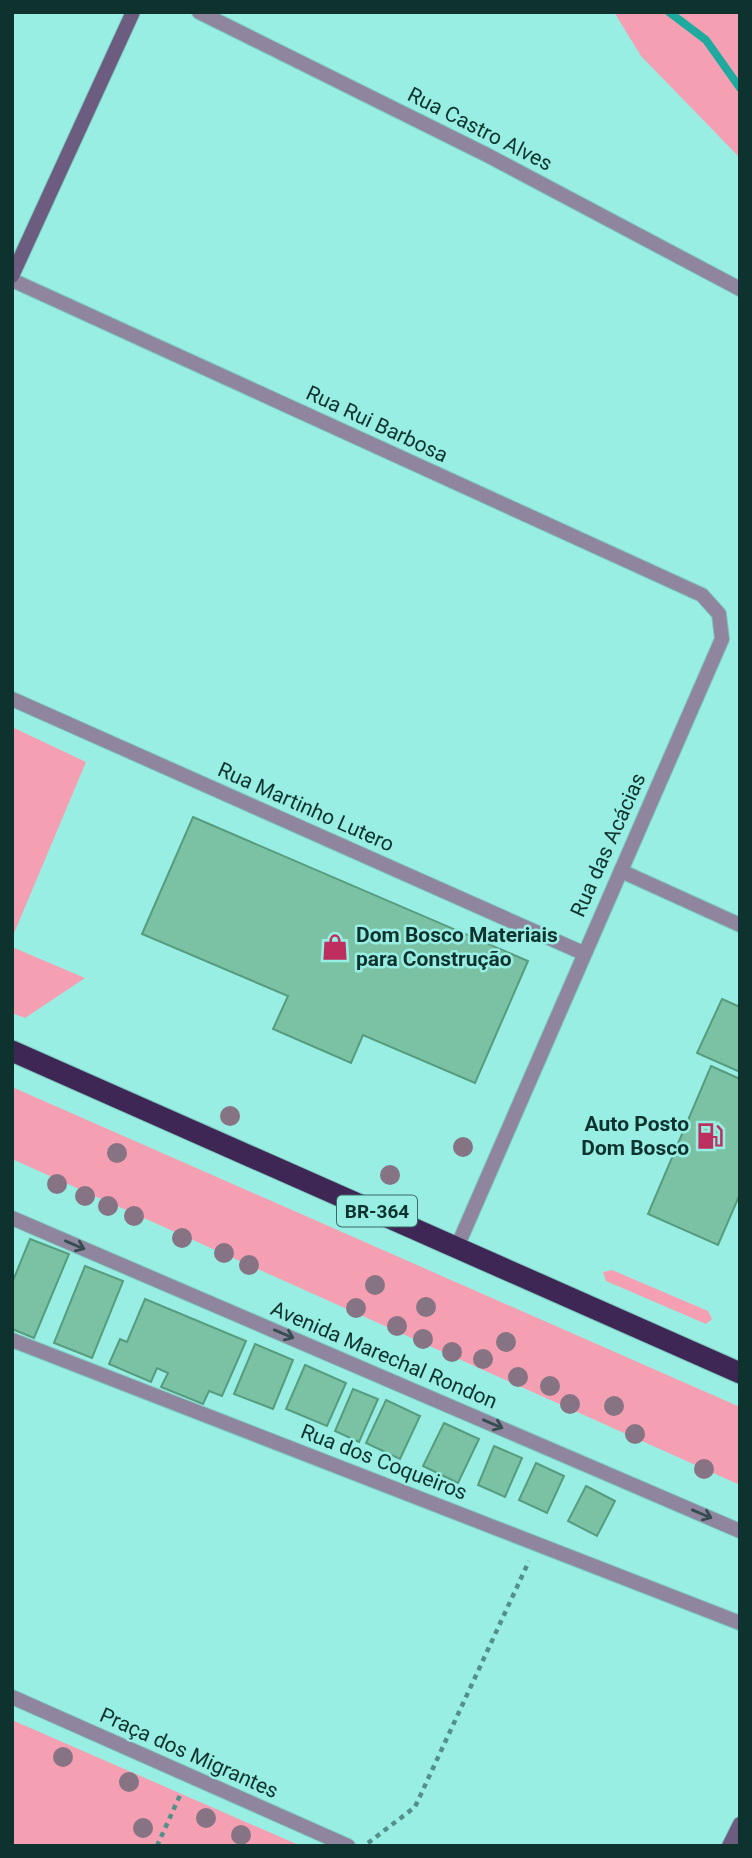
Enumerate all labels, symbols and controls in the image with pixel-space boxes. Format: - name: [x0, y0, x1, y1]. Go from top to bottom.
- street label: Rua Castro Alves: [404, 82, 556, 176]
- street label: Rua Rui Barbosa: [302, 381, 452, 467]
- street label: Rua Martinho Lutero: [214, 757, 398, 857]
- street label: Rua das Acácias: [566, 769, 650, 921]
- place label: Dom Bosco Materiais para Construção: [356, 923, 558, 971]
- shop icon: Dom Bosco Materiais para Construção: [320, 932, 350, 962]
- place label: Auto Posto Dom Bosco: [581, 1112, 689, 1160]
- fuel station icon: Auto Posto Dom Bosco: [695, 1121, 725, 1151]
- road number: BR-364: [337, 1196, 417, 1226]
- one-way arrow: [64, 1239, 85, 1252]
- street label: Avenida Marechal Rondon: [267, 1296, 501, 1414]
- one-way arrow: [273, 1329, 294, 1342]
- street label: Rua dos Coqueiros: [297, 1419, 471, 1505]
- one-way arrow: [482, 1419, 503, 1432]
- one-way arrow: [691, 1508, 712, 1521]
- street label: Praça dos Migrantes: [96, 1703, 282, 1803]

